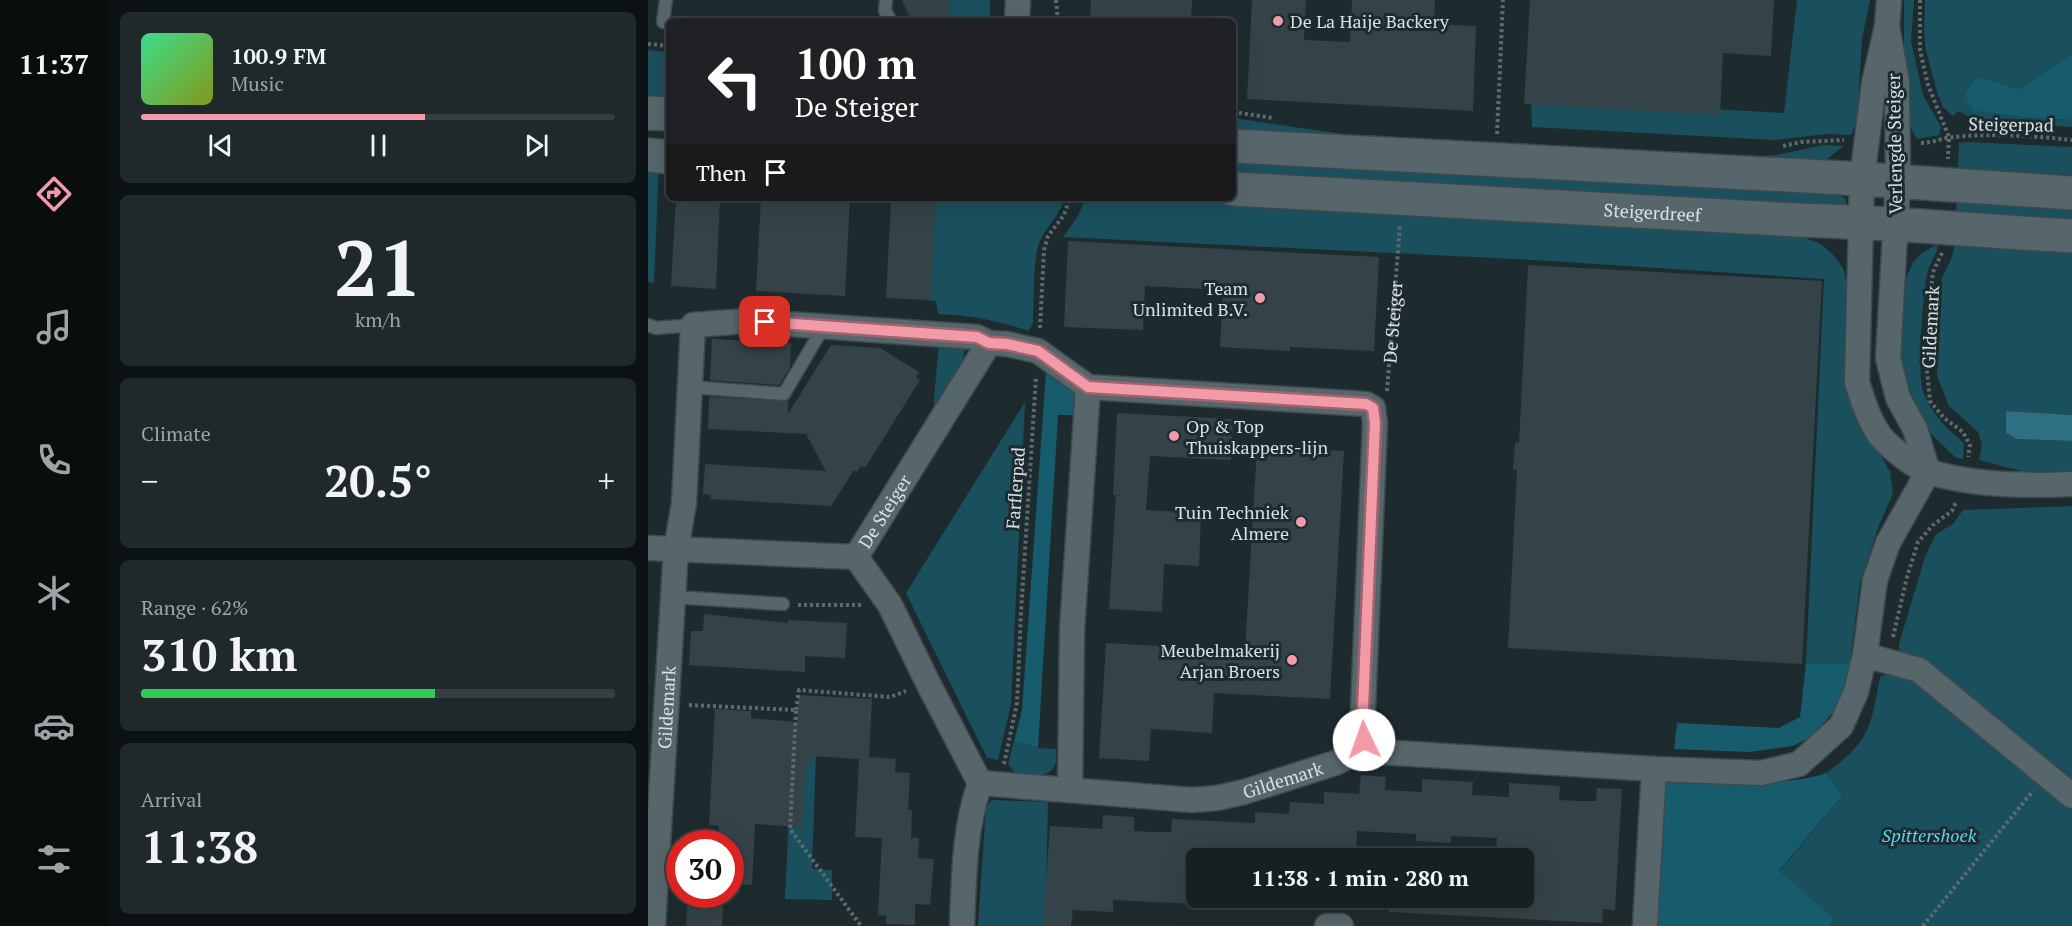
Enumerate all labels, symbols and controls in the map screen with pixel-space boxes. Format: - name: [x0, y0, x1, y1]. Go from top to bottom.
- place label: De La Haije Backery: [1290, 9, 1450, 33]
- marker: De La Haije Backery: [1271, 14, 1285, 28]
- text: 100 m: [795, 35, 916, 91]
- text: 100.9 FM: [231, 41, 326, 70]
- icon: left: [696, 42, 774, 120]
- text: 11:37: [19, 46, 89, 82]
- text: Music: [231, 70, 284, 97]
- street label: Verlengde Steiger: [1881, 73, 1907, 215]
- text: De Steiger: [795, 89, 919, 125]
- street label: Steigerpad: [1968, 111, 2054, 137]
- icon: previous: [204, 129, 237, 162]
- icon: pause: [362, 129, 395, 162]
- icon: next: [520, 129, 553, 162]
- icon: arrive: [759, 156, 792, 189]
- text: Then: [696, 158, 747, 187]
- icon: directions: [33, 173, 75, 215]
- street label: Steigerdreef: [1603, 197, 1704, 227]
- text: 21: [334, 215, 422, 318]
- place label: Team Unlimited B.V.: [1133, 276, 1248, 321]
- street label: De Steiger: [1377, 280, 1408, 364]
- street label: Gildemark: [1916, 284, 1944, 369]
- marker: Team Unlimited B.V.: [1253, 291, 1267, 305]
- pin: [739, 296, 790, 347]
- icon: arrive: [748, 305, 781, 338]
- icon: music: [33, 306, 75, 348]
- text: km/h: [355, 306, 401, 333]
- place label: Op & Top Thuiskappers-lijn: [1186, 414, 1328, 459]
- text: Climate: [141, 420, 211, 447]
- marker: Op & Top Thuiskappers-lijn: [1167, 429, 1181, 443]
- icon: phone: [33, 439, 75, 481]
- street label: Farflerpad: [1000, 446, 1030, 530]
- text: 20.5°: [324, 450, 432, 510]
- text: −: [141, 459, 159, 502]
- text: +: [597, 459, 615, 502]
- street label: De Steiger: [852, 470, 916, 553]
- place label: Tuin Techniek Almere: [1175, 500, 1290, 545]
- marker: Tuin Techniek Almere: [1294, 515, 1308, 529]
- icon: climate: [33, 572, 75, 614]
- text: Range · 62%: [141, 594, 248, 621]
- text: 310 km: [141, 624, 297, 684]
- place label: Meubelmakerij Arjan Broers: [1160, 638, 1280, 683]
- marker: Meubelmakerij Arjan Broers: [1285, 653, 1299, 667]
- street label: Gildemark: [652, 664, 681, 750]
- icon: car: [33, 705, 75, 747]
- position arrow: [1332, 708, 1396, 772]
- street label: Gildemark: [1239, 755, 1327, 804]
- text: Arrival: [141, 786, 202, 813]
- text: 11:38: [141, 816, 258, 876]
- park label: Spittershoek: [1882, 823, 1977, 847]
- speed limit sign: 30: [666, 830, 744, 908]
- icon: filters: [33, 838, 75, 880]
- text: 11:38 · 1 min · 280 m: [1251, 863, 1469, 892]

